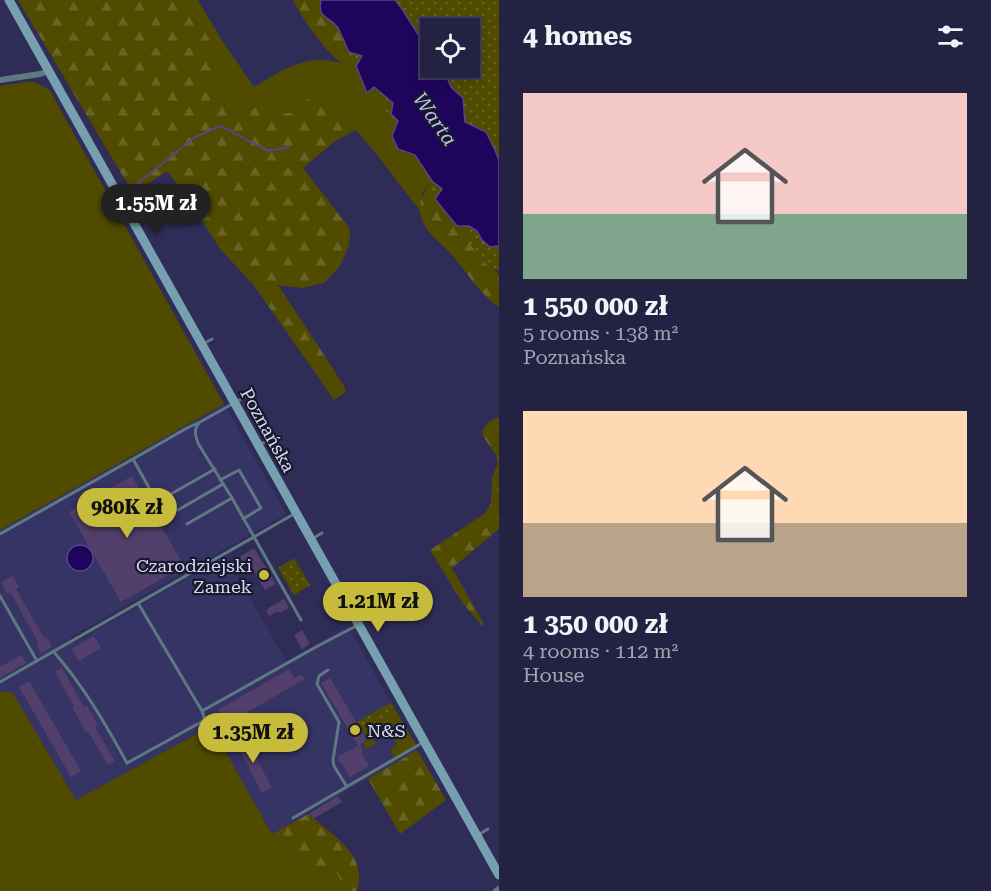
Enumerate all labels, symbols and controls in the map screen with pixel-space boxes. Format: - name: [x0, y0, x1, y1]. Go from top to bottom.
- map controls: [420, 18, 480, 78]
- button: locate: [420, 18, 480, 78]
- icon: filters: [934, 20, 967, 53]
- text: 4 homes: [523, 21, 632, 51]
- water label: Warta: [408, 88, 462, 150]
- icon: home: [691, 132, 799, 240]
- pin: 1.55M zł: [94, 184, 218, 235]
- text: 1.55M zł: [115, 191, 197, 215]
- text: 1 550 000 zł: [523, 291, 668, 321]
- text: 5 rooms · 138 m²: [523, 321, 678, 345]
- text: Poznańska: [523, 345, 626, 369]
- street label: Poznańska: [236, 384, 300, 476]
- icon: home: [691, 450, 799, 558]
- pin: 980K zł: [72, 488, 182, 539]
- text: 980K zł: [91, 495, 163, 519]
- place label: Czarodziejski Zamek: [136, 555, 252, 597]
- marker: Czarodziejski Zamek: [257, 568, 271, 582]
- pin: 1.21M zł: [316, 582, 440, 633]
- text: 1.21M zł: [337, 589, 419, 613]
- text: 1 350 000 zł: [523, 609, 668, 639]
- text: 4 rooms · 112 m²: [523, 639, 678, 663]
- text: House: [523, 663, 585, 687]
- pin: 1.35M zł: [191, 713, 315, 764]
- text: 1.35M zł: [212, 720, 294, 744]
- place label: N&S: [367, 720, 406, 741]
- marker: N&S: [348, 723, 362, 737]

